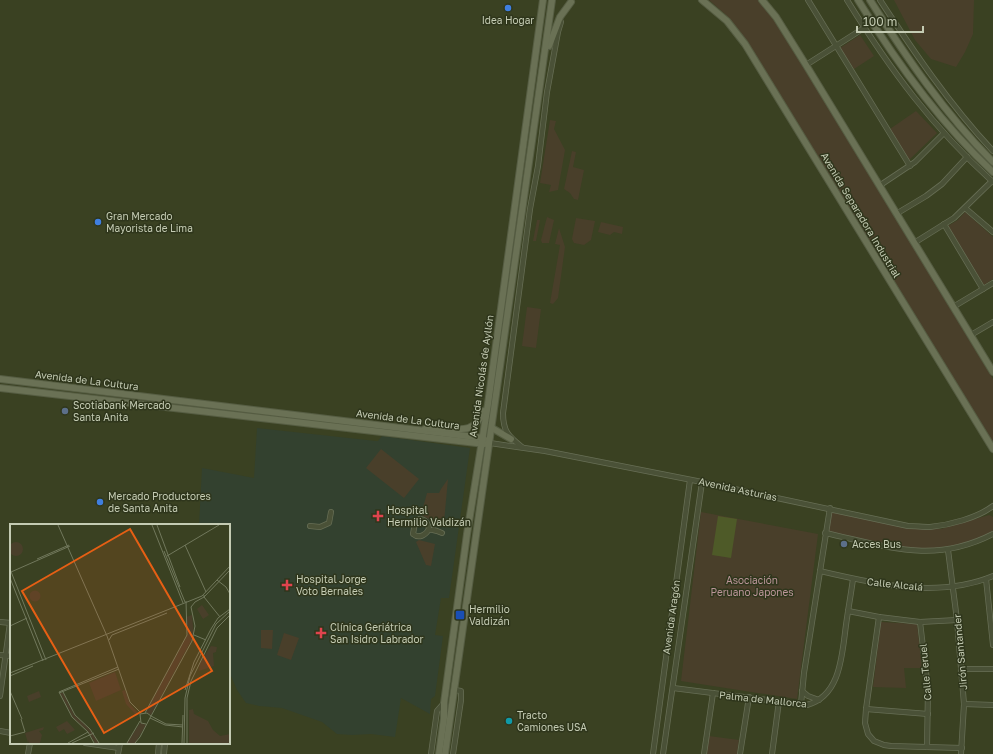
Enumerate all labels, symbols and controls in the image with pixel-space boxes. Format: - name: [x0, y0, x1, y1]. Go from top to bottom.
- marker: Idea Hogar: [503, 3, 513, 13]
- scale bar: [857, 8, 923, 34]
- place label: Idea Hogar: [482, 14, 534, 26]
- text: 100 m: [863, 14, 897, 29]
- street label: Avenida Separadora Industrial: [819, 150, 903, 280]
- place label: Gran Mercado Mayorista de Lima: [106, 210, 193, 234]
- marker: Gran Mercado Mayorista de Lima: [93, 217, 103, 227]
- street label: Avenida Nicolás de Ayllón: [466, 314, 496, 438]
- street label: Avenida de La Cultura: [35, 368, 139, 392]
- place label: Scotiabank Mercado Santa Anita: [73, 399, 171, 423]
- marker: Scotiabank Mercado Santa Anita: [60, 406, 70, 416]
- street label: Avenida de La Cultura: [356, 407, 460, 431]
- street label: Avenida Asturias: [698, 475, 778, 503]
- place label: Mercado Productores de Santa Anita: [108, 490, 211, 514]
- marker: Mercado Productores de Santa Anita: [95, 497, 105, 507]
- place label: Hospital Hermilio Valdizán: [387, 504, 471, 528]
- marker: Hospital Hermilio Valdizán: [372, 510, 384, 522]
- inset map: [10, 524, 230, 744]
- place label: Acces Bus: [852, 538, 901, 550]
- marker: Acces Bus: [839, 539, 849, 549]
- place label: Hospital Jorge Voto Bernales: [296, 573, 367, 597]
- park label: Asociación Peruano Japones: [710, 574, 794, 598]
- street label: Calle Alcalá: [866, 575, 924, 593]
- marker: Hospital Jorge Voto Bernales: [281, 579, 293, 591]
- street label: Avenida Aragón: [660, 579, 682, 655]
- place label: Hermilio Valdizán: [469, 603, 510, 627]
- marker: Hermilio Valdizán: [454, 609, 466, 621]
- street label: Jirón Santander: [951, 613, 969, 691]
- place label: Clínica Geriátrica San Isidro Labrador: [330, 621, 423, 645]
- marker: Clínica Geriátrica San Isidro Labrador: [315, 627, 327, 639]
- street label: Calle Teruel: [917, 643, 933, 701]
- street label: Palma de Mallorca: [719, 688, 807, 710]
- place label: Tracto Camiones USA: [517, 709, 587, 733]
- marker: Tracto Camiones USA: [504, 716, 514, 726]

